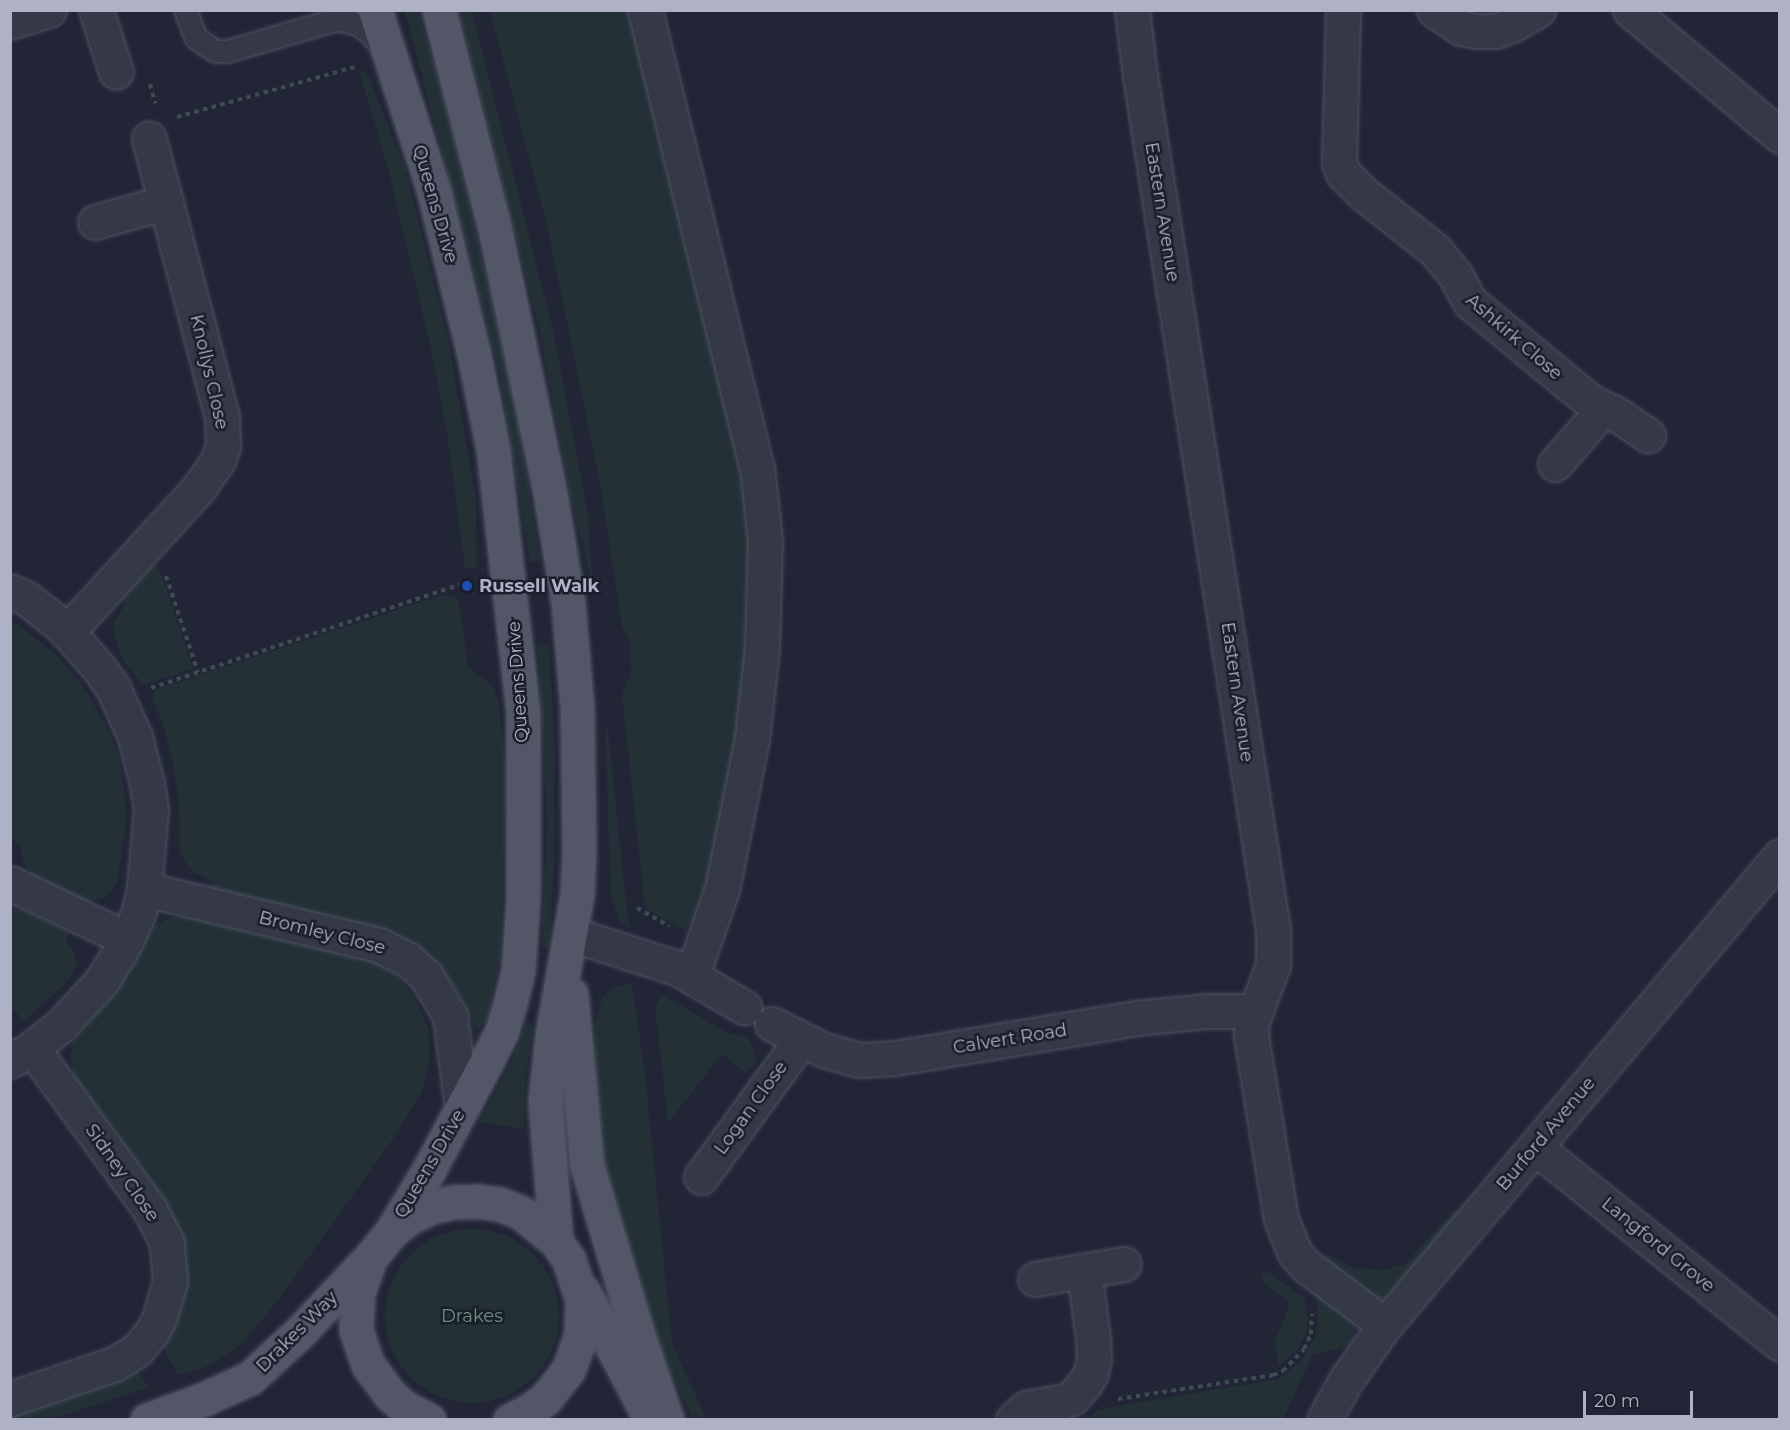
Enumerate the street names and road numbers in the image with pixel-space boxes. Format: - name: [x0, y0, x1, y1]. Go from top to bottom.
- street label: Eastern Avenue: [1140, 141, 1184, 283]
- street label: Queens Drive: [408, 143, 462, 265]
- street label: Ashkirk Close: [1461, 289, 1567, 385]
- street label: Knollys Close: [185, 312, 233, 432]
- street label: Queens Drive: [503, 621, 533, 743]
- street label: Eastern Avenue: [1216, 621, 1258, 763]
- street label: Bromley Close: [257, 907, 387, 959]
- street label: Calvert Road: [952, 1019, 1068, 1059]
- street label: Logan Close: [710, 1057, 792, 1159]
- street label: Burford Avenue: [1492, 1073, 1600, 1195]
- street label: Queens Drive: [390, 1106, 470, 1222]
- street label: Sidney Close: [80, 1120, 164, 1226]
- street label: Langford Grove: [1597, 1193, 1719, 1297]
- street label: Drakes Way: [252, 1287, 342, 1377]

